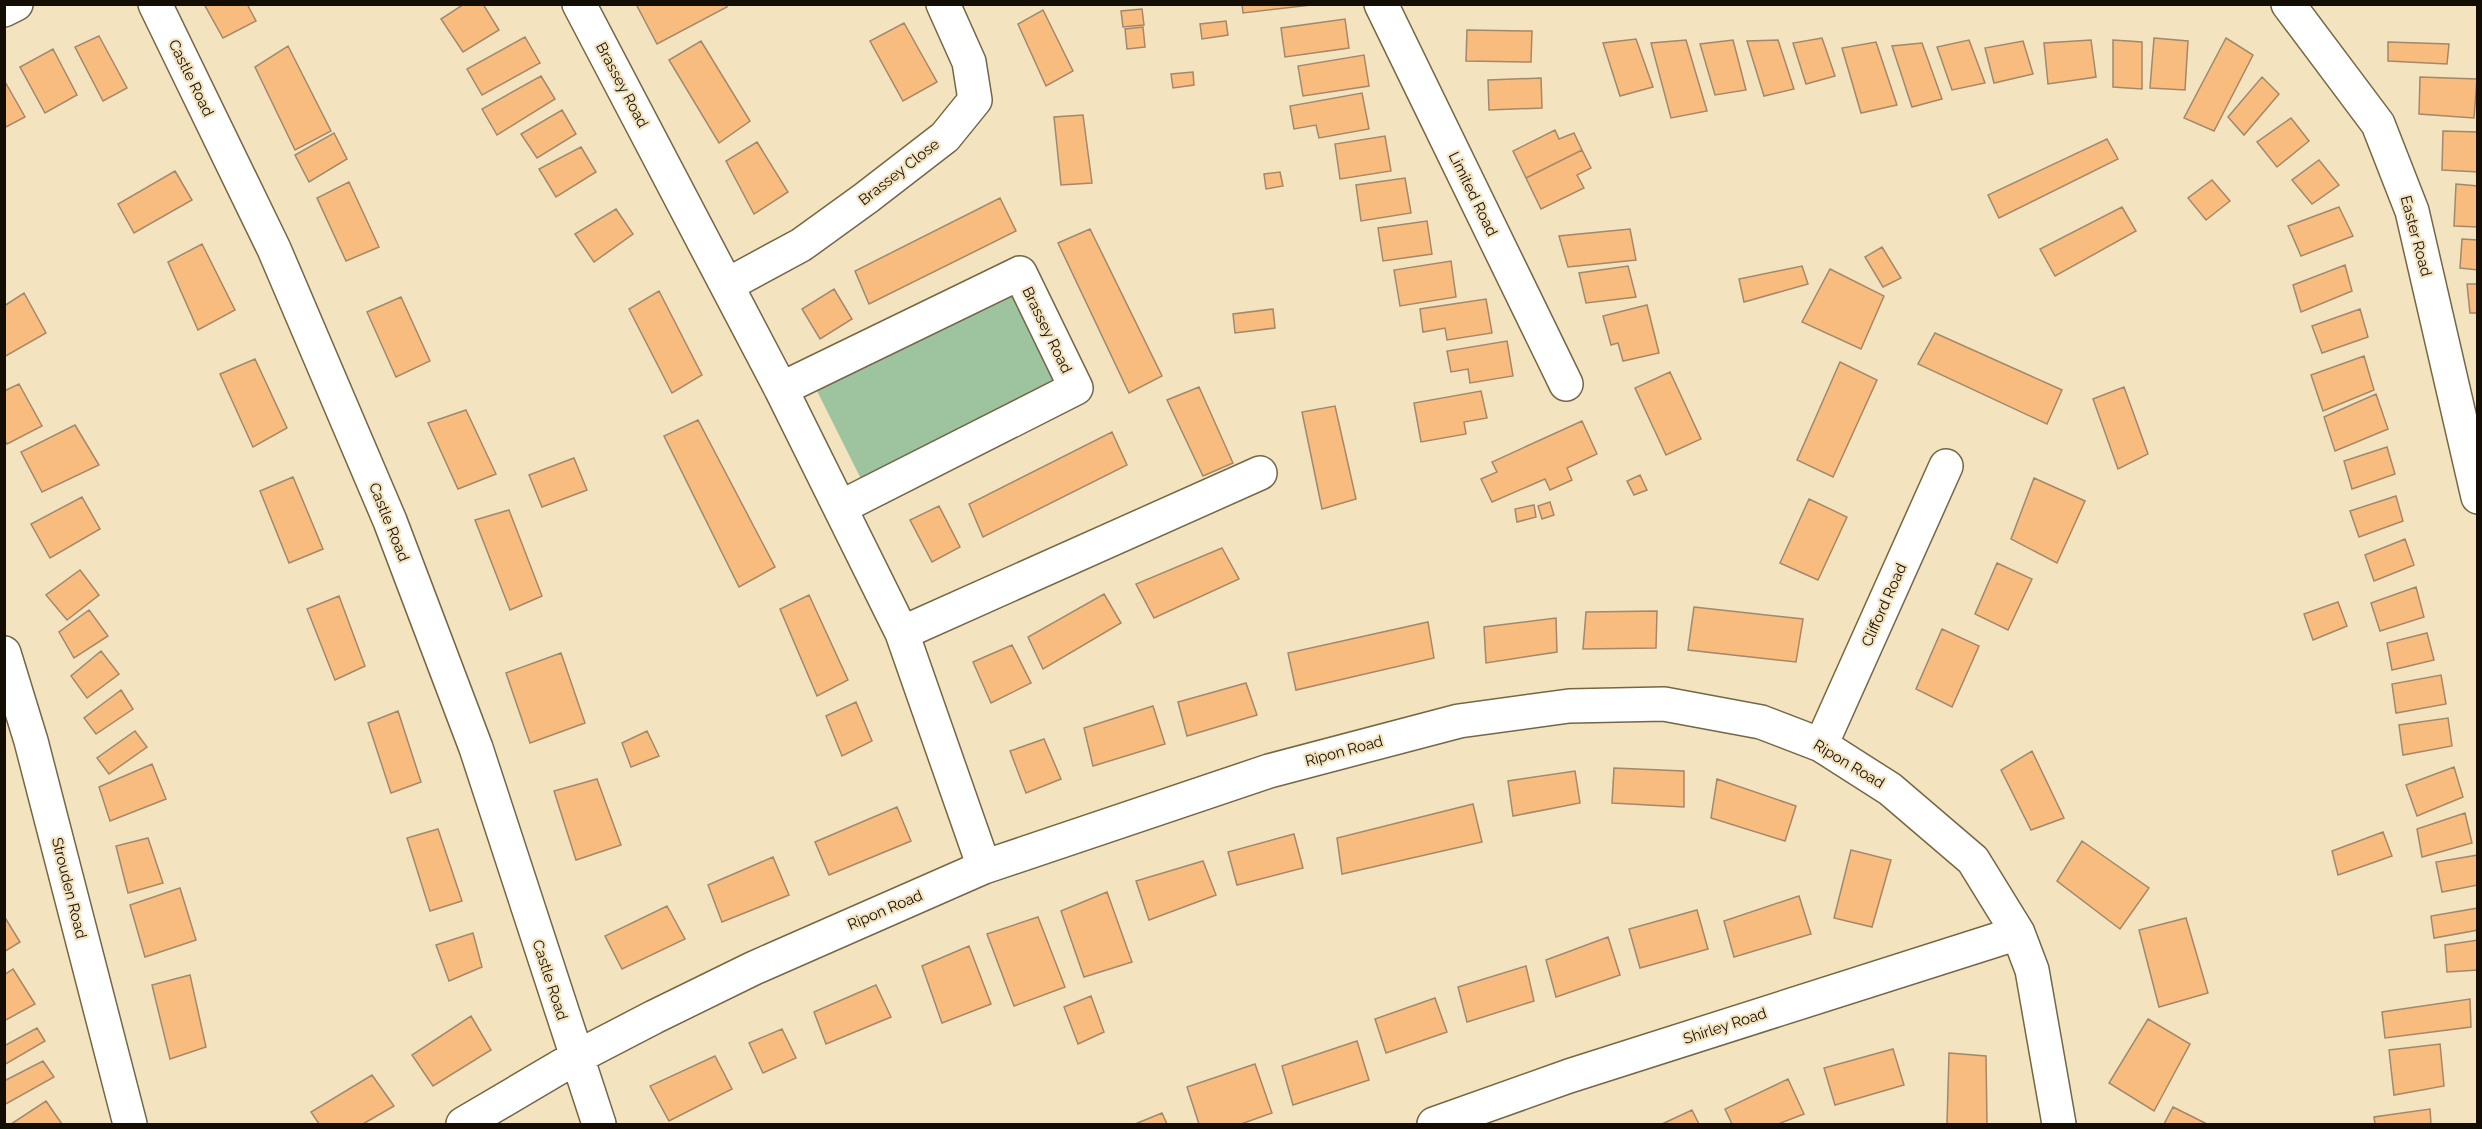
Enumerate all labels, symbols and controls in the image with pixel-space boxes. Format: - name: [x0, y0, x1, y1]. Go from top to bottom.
- street label: Castle Road: [165, 37, 217, 119]
- street label: Brassey Road: [592, 39, 652, 131]
- street label: Brassey Close: [855, 135, 943, 209]
- street label: Limited Road: [1445, 149, 1501, 239]
- street label: Easter Road: [2397, 194, 2435, 278]
- street label: Brassey Road: [1018, 284, 1076, 376]
- street label: Castle Road: [365, 480, 413, 564]
- street label: Clifford Road: [1858, 561, 1910, 649]
- street label: Ripon Road: [1303, 732, 1385, 770]
- street label: Ripon Road: [1810, 736, 1888, 792]
- street label: Strouden Road: [48, 836, 90, 940]
- street label: Ripon Road: [845, 886, 925, 934]
- street label: Castle Road: [529, 938, 571, 1022]
- street label: Shirley Road: [1681, 1004, 1769, 1048]

